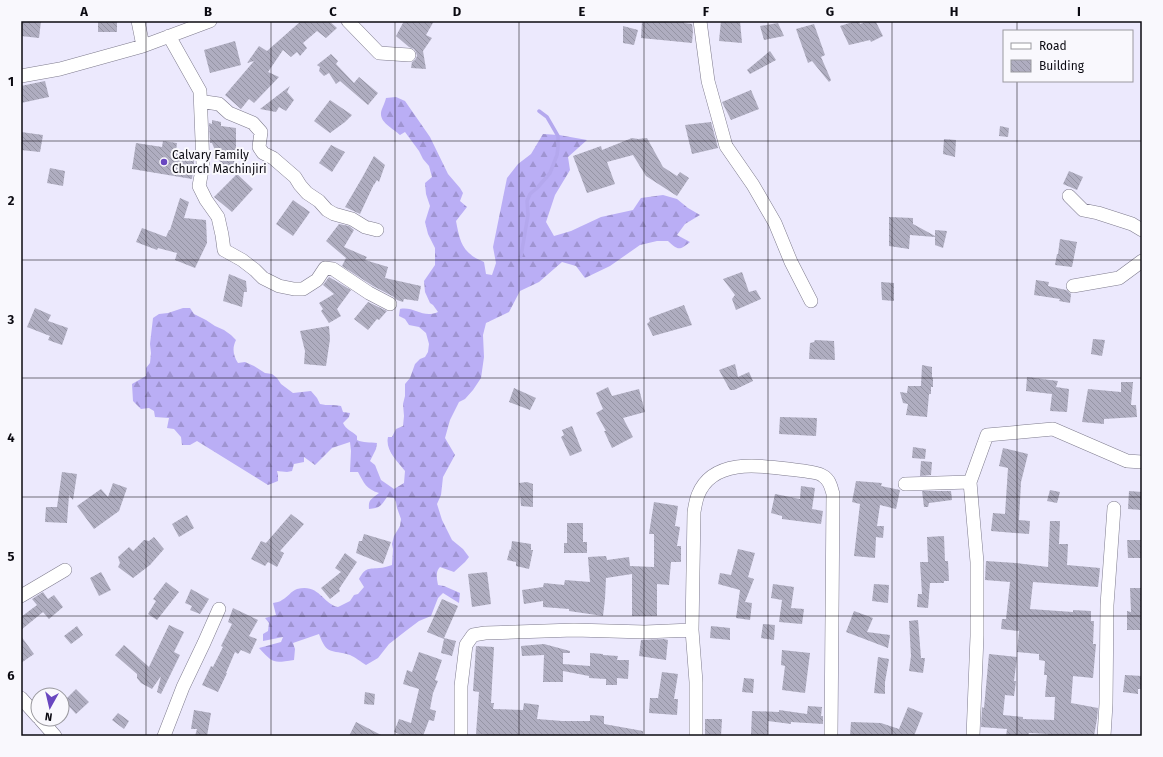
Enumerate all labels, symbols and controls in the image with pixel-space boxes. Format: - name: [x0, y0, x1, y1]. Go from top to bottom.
- text: A: [79, 4, 88, 19]
- text: B: [204, 4, 212, 19]
- text: C: [329, 4, 337, 19]
- text: D: [453, 4, 462, 19]
- text: E: [579, 4, 586, 19]
- text: F: [703, 4, 710, 19]
- text: G: [826, 4, 834, 19]
- text: H: [950, 4, 958, 19]
- text: I: [1077, 4, 1081, 19]
- legend: [1003, 30, 1133, 82]
- text: Road: [1039, 39, 1067, 53]
- text: Building: [1039, 59, 1085, 73]
- text: 1: [8, 74, 14, 89]
- place label: Calvary Family Church Machinjiri: [172, 148, 267, 176]
- marker: Calvary Family Church Machinjiri: [159, 157, 169, 167]
- text: 2: [8, 193, 15, 208]
- text: 3: [7, 312, 15, 327]
- text: 4: [7, 430, 15, 445]
- text: 5: [8, 549, 15, 564]
- text: 6: [7, 668, 15, 683]
- north arrow: [30, 687, 70, 727]
- text: N: [44, 709, 53, 723]

